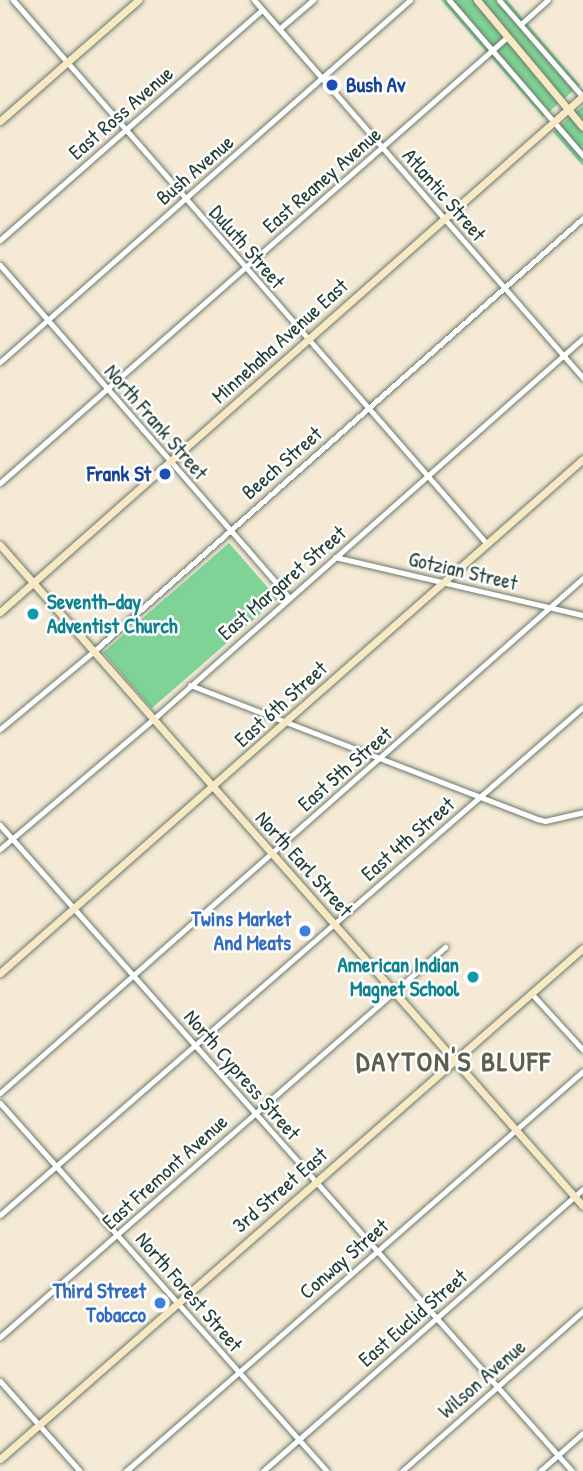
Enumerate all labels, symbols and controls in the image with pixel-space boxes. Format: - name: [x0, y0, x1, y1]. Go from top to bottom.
- street label: East Ross Avenue: [64, 61, 178, 165]
- place label: Bush Av: [346, 72, 405, 98]
- marker: Bush Av: [324, 77, 340, 93]
- street label: East Reaney Avenue: [258, 122, 386, 238]
- street label: Bush Avenue: [151, 130, 239, 210]
- street label: Atlantic Street: [397, 143, 491, 247]
- street label: Duluth Street: [204, 200, 290, 294]
- street label: Minnehaha Avenue East: [207, 273, 353, 409]
- street label: North Frank Street: [99, 359, 213, 485]
- street label: Beech Street: [237, 421, 327, 505]
- place label: Frank St: [87, 461, 151, 487]
- marker: Frank St: [157, 466, 173, 482]
- street label: East Margaret Street: [213, 521, 351, 645]
- street label: Gotzian Street: [406, 546, 520, 596]
- place label: Seventh-day Adventist Church: [47, 589, 178, 639]
- marker: Seventh-day Adventist Church: [25, 606, 41, 622]
- street label: East 6th Street: [230, 656, 332, 752]
- street label: East 5th Street: [293, 721, 397, 817]
- street label: East 4th Street: [356, 792, 460, 886]
- street label: North Earl Street: [250, 806, 358, 922]
- place label: Twins Market And Meats: [191, 906, 291, 956]
- marker: Twins Market And Meats: [297, 923, 313, 939]
- place label: American Indian Magnet School: [338, 952, 459, 1002]
- marker: American Indian Magnet School: [465, 969, 481, 985]
- street label: North Cypress Street: [179, 1005, 305, 1145]
- district label: DAYTON'S BLUFF: [358, 1044, 550, 1078]
- street label: East Fremont Avenue: [97, 1109, 233, 1235]
- street label: 3rd Street East: [228, 1142, 332, 1238]
- street label: Conway Street: [294, 1213, 394, 1305]
- street label: North Forest Street: [130, 1227, 248, 1357]
- street label: East Euclid Street: [354, 1264, 472, 1372]
- place label: Third Street Tobacco: [53, 1278, 146, 1328]
- marker: Third Street Tobacco: [152, 1295, 168, 1311]
- street label: Wilson Avenue: [433, 1334, 531, 1424]

